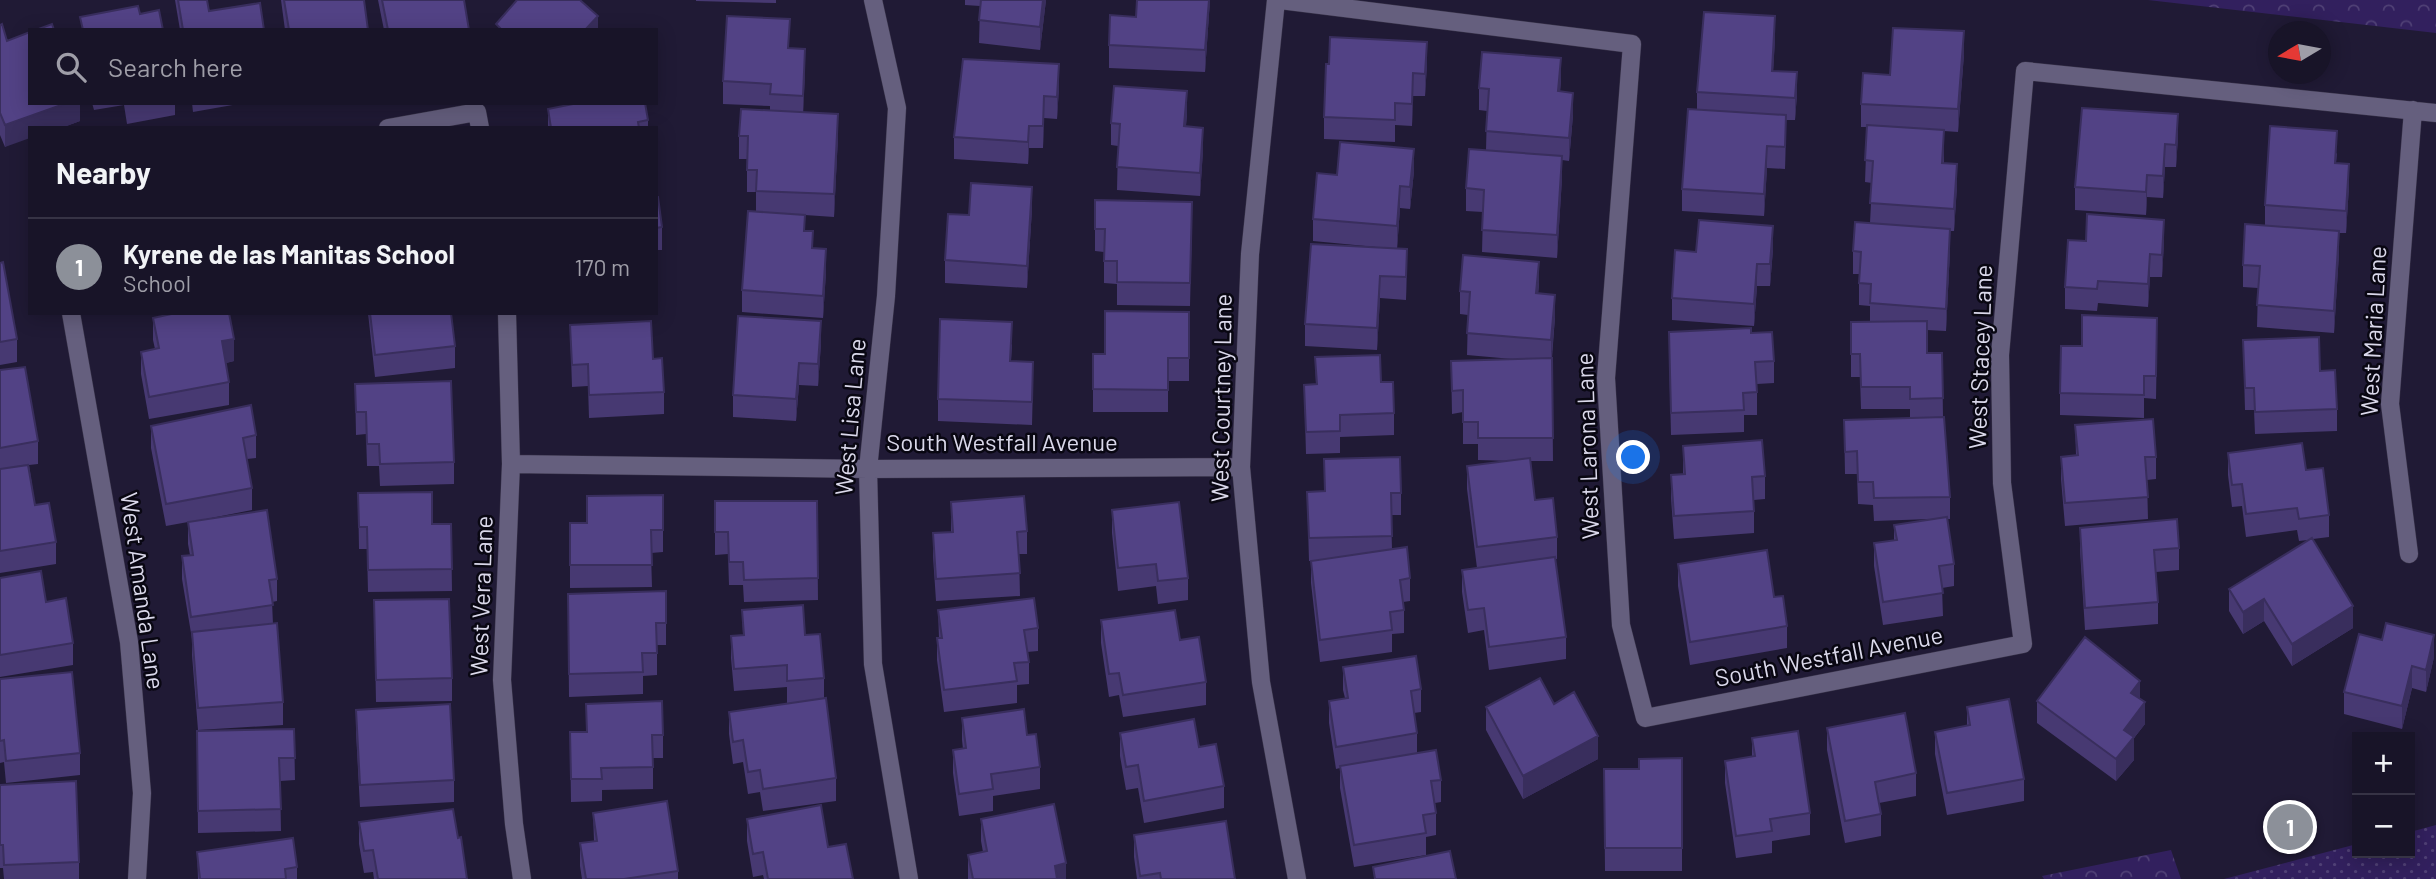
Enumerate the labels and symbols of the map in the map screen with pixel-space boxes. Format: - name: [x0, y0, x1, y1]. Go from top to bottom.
- north arrow: [2268, 21, 2331, 84]
- street label: West Maria Lane: [2354, 245, 2391, 417]
- street label: West Stacey Lane: [1962, 264, 1997, 450]
- street label: West Courtney Lane: [1204, 294, 1237, 502]
- street label: West Lisa Lane: [828, 337, 871, 497]
- street label: West Larona Lane: [1569, 352, 1604, 540]
- street label: South Westfall Avenue: [886, 427, 1118, 456]
- your location: [1616, 440, 1650, 474]
- street label: West Amanda Lane: [115, 490, 172, 691]
- street label: West Vera Lane: [463, 515, 498, 677]
- street label: South Westfall Avenue: [1712, 619, 1945, 692]
- pin: 1: [2267, 801, 2313, 853]

